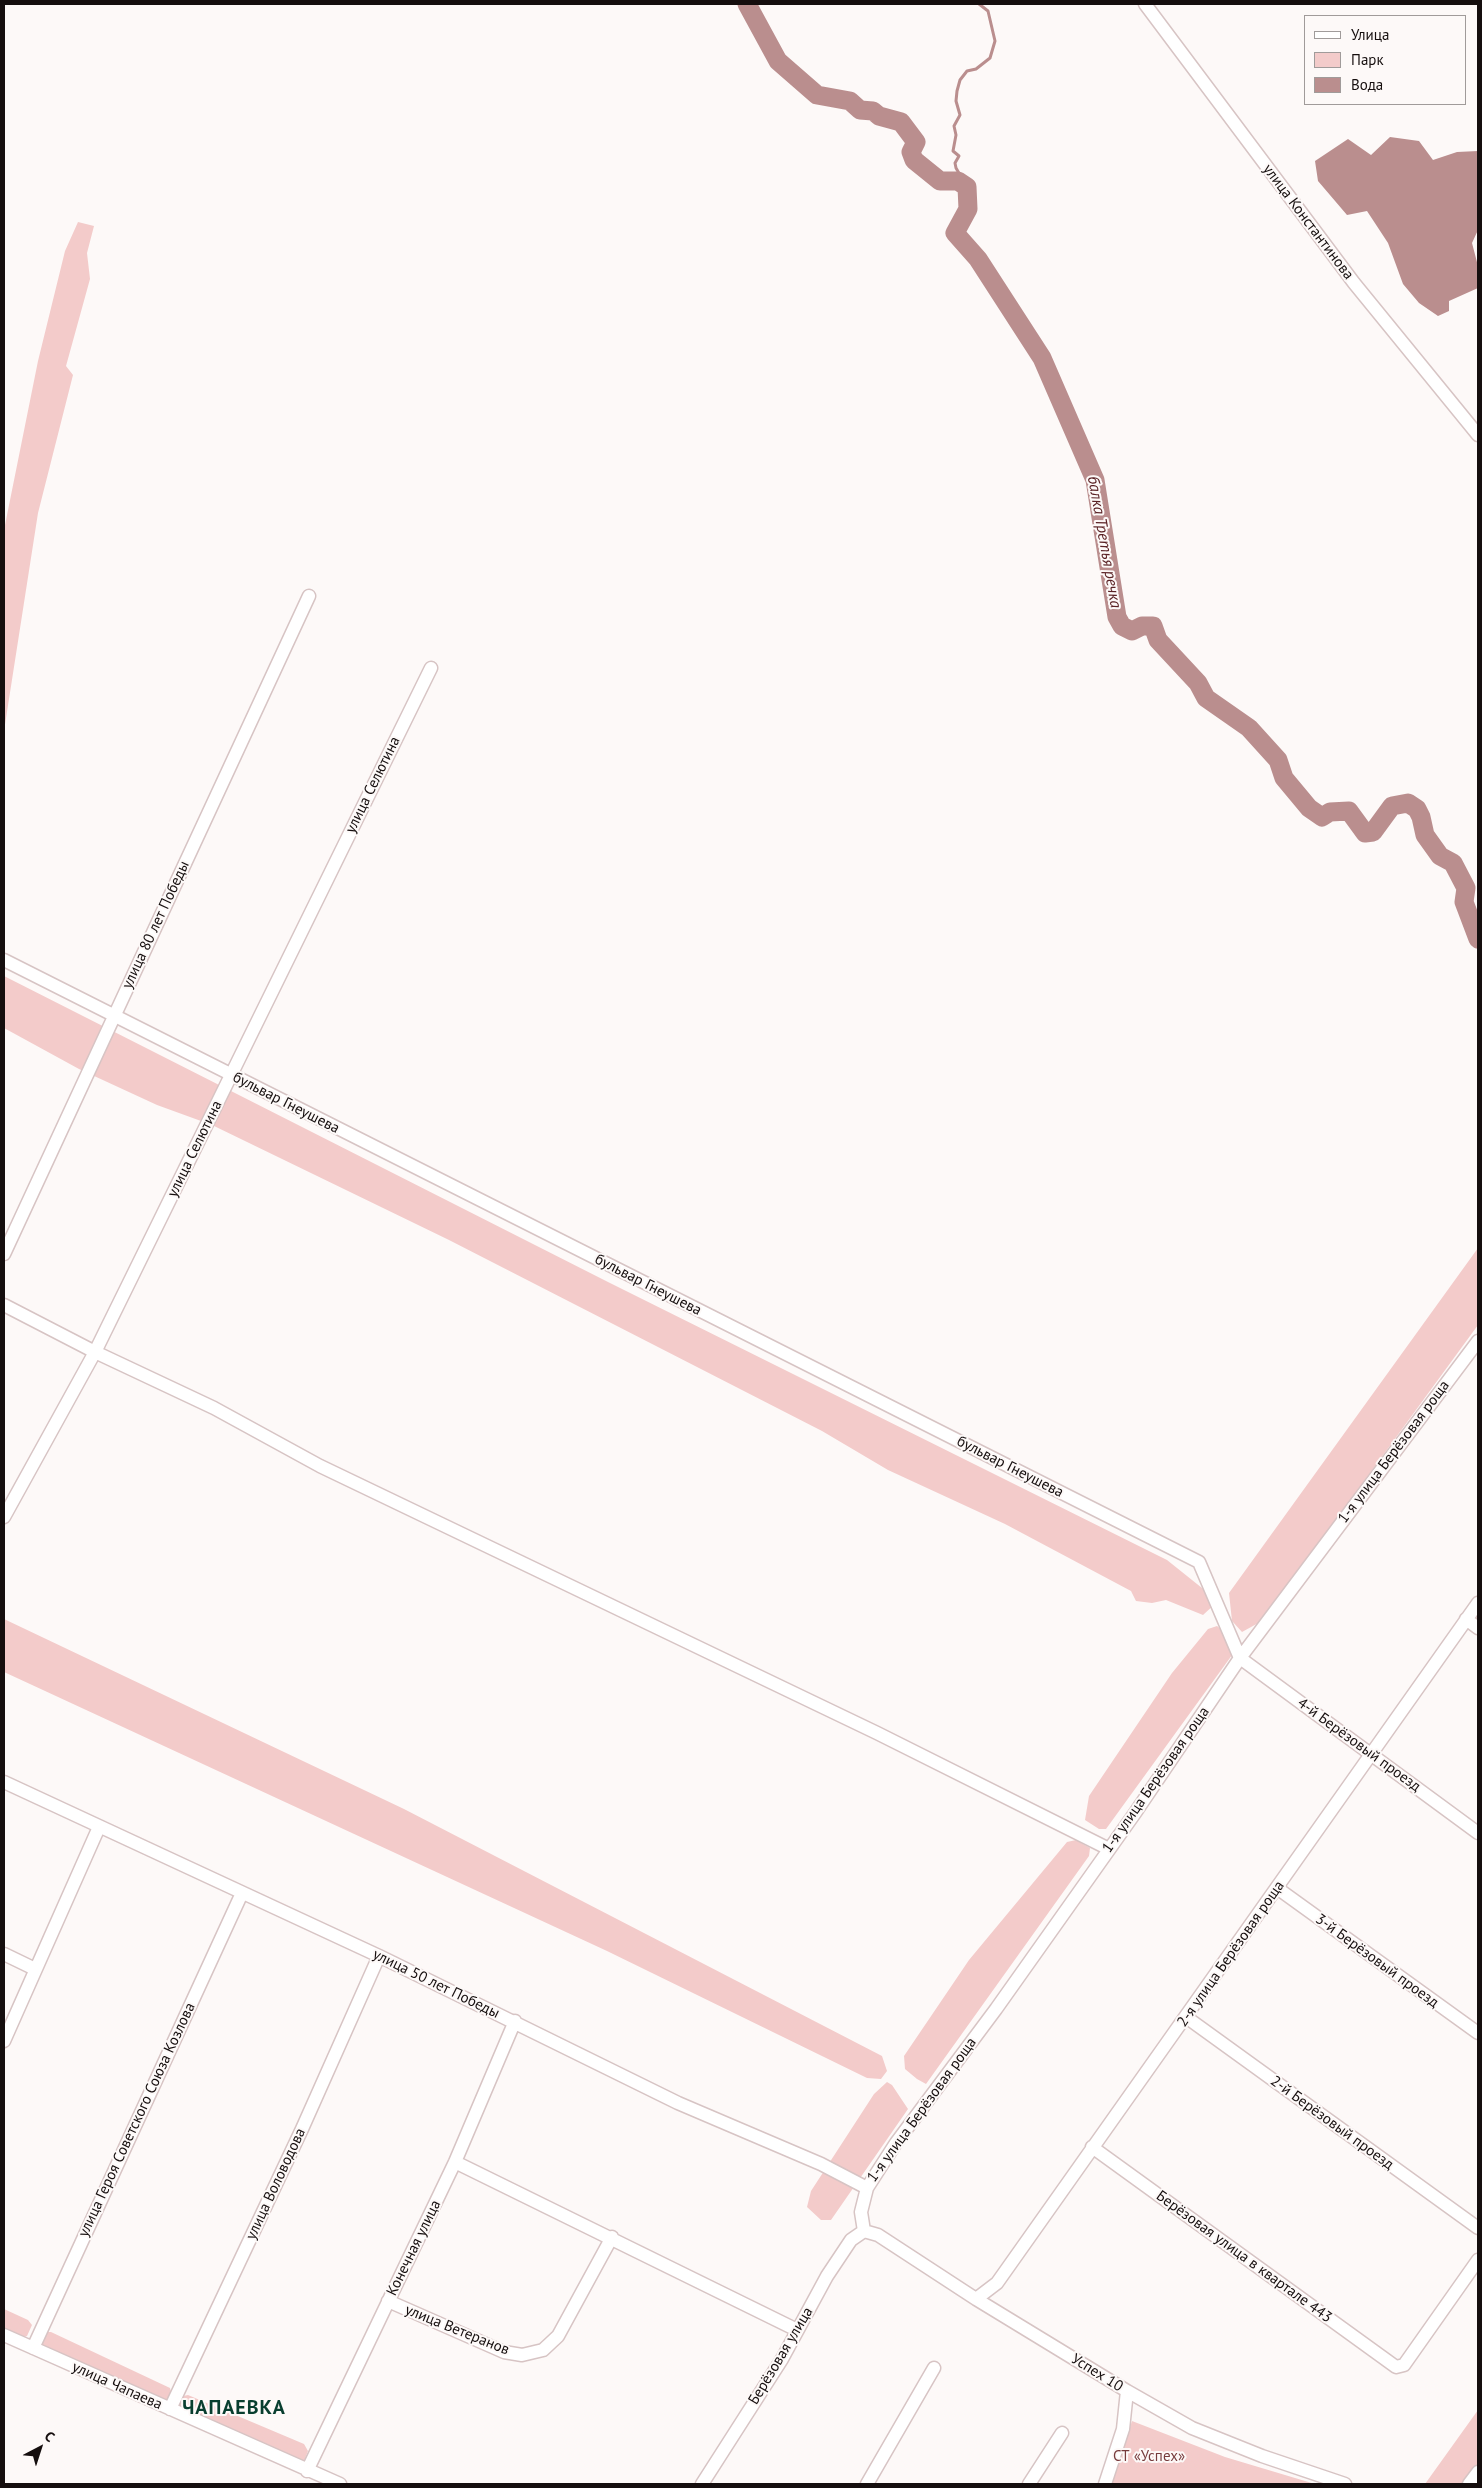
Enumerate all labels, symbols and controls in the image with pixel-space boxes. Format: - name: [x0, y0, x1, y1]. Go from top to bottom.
- legend: [1304, 15, 1467, 105]
- text: Улица: [1351, 25, 1389, 44]
- text: Парк: [1351, 50, 1384, 69]
- text: Вода: [1351, 75, 1383, 94]
- street label: улица Константинова: [1259, 161, 1357, 283]
- water label: балка Третья речка: [1083, 475, 1125, 609]
- street label: улица Селютина: [342, 734, 404, 836]
- street label: улица 80 лет Победы: [118, 858, 194, 992]
- street label: бульвар Гнеушева: [230, 1068, 342, 1138]
- street label: улица Селютина: [164, 1098, 226, 1200]
- street label: бульвар Гнеушева: [592, 1250, 704, 1320]
- street label: 1-я улица Берёзовая роща: [1334, 1377, 1454, 1527]
- street label: бульвар Гнеушева: [954, 1432, 1066, 1502]
- street label: 4-й Берёзовый проезд: [1294, 1694, 1424, 1796]
- street label: 1-я улица Берёзовая роща: [1099, 1704, 1213, 1856]
- street label: 2-я улица Берёзовая роща: [1174, 1878, 1288, 2030]
- street label: 3-й Берёзовый проезд: [1312, 1910, 1442, 2012]
- street label: улица 50 лет Победы: [370, 1945, 502, 2023]
- street label: улица Героя Советского Союза Козлова: [75, 2000, 199, 2240]
- street label: 1-я улица Берёзовая роща: [864, 2034, 980, 2186]
- street label: 2-й Берёзовый проезд: [1267, 2072, 1397, 2174]
- street label: улица Воловодова: [242, 2125, 310, 2243]
- street label: Берёзовая улица в квартале 443: [1153, 2187, 1335, 2327]
- street label: Конечная улица: [383, 2197, 445, 2299]
- street label: улица Ветеранов: [402, 2301, 512, 2359]
- street label: Берёзовая улица: [745, 2304, 817, 2408]
- street label: Успех 10: [1068, 2350, 1126, 2396]
- street label: улица Чапаева: [69, 2358, 165, 2414]
- district label: ЧАПАЕВКА: [181, 2396, 287, 2420]
- north arrow: [15, 2423, 65, 2473]
- text: С: [41, 2427, 58, 2446]
- park label: СТ «Успех»: [1113, 2448, 1185, 2466]

